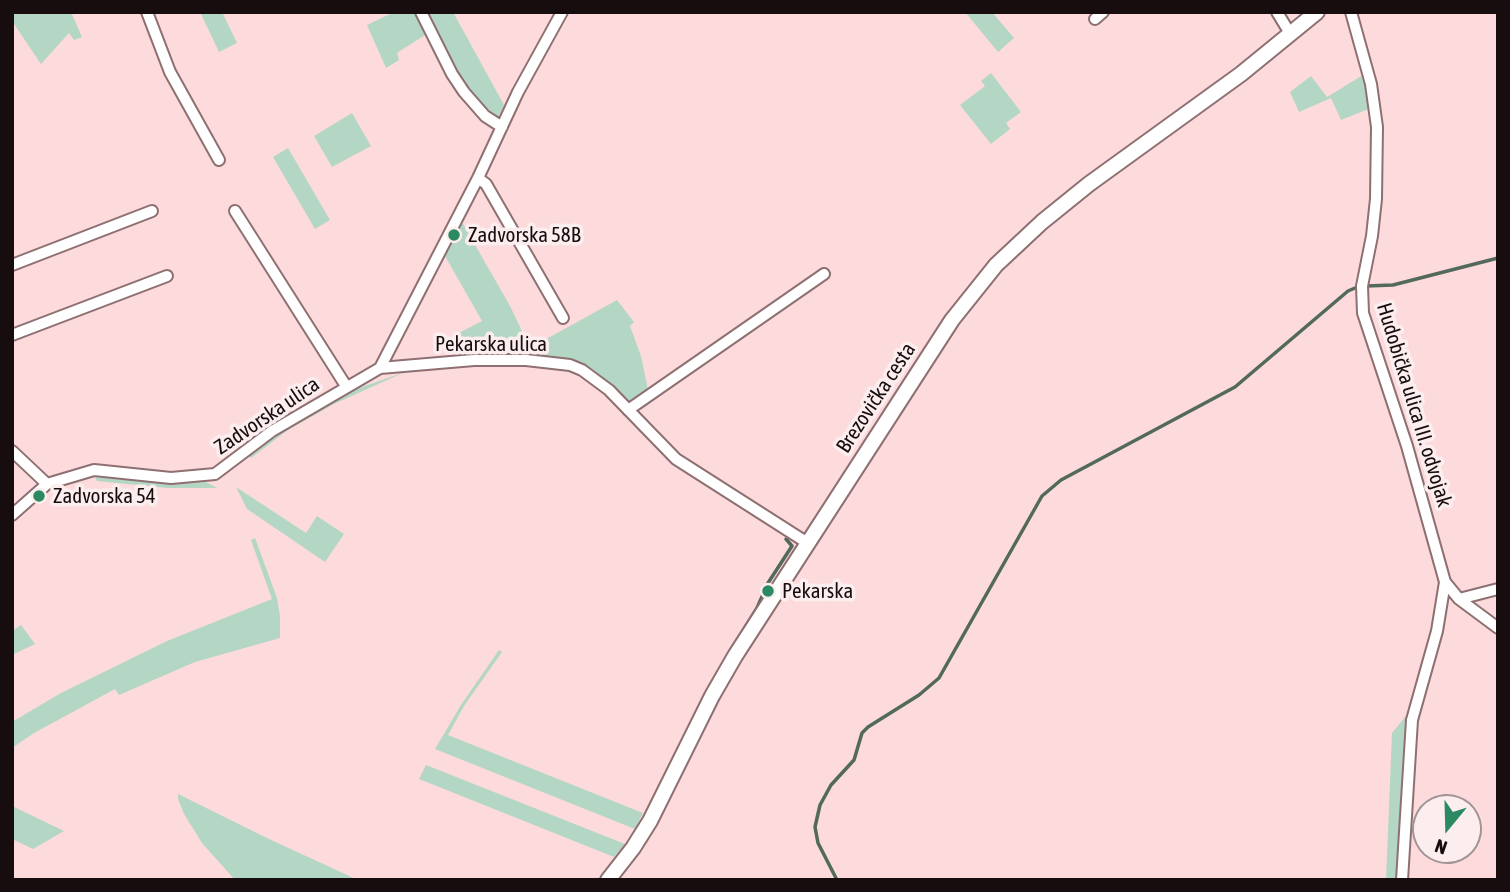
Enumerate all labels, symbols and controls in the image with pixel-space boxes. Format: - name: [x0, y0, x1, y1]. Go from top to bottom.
- place label: Zadvorska 58B: [468, 222, 581, 248]
- marker: Zadvorska 58B: [446, 227, 462, 243]
- street label: Hudobička ulica III. odvojak: [1371, 300, 1457, 510]
- street label: Pekarska ulica: [435, 331, 547, 357]
- street label: Brezovička cesta: [831, 338, 921, 458]
- street label: Zadvorska ulica: [210, 372, 324, 460]
- place label: Zadvorska 54: [53, 483, 156, 509]
- marker: Zadvorska 54: [31, 488, 47, 504]
- place label: Pekarska: [782, 578, 853, 604]
- marker: Pekarska: [760, 583, 776, 599]
- north arrow: [1412, 794, 1482, 864]
- text: N: [1432, 835, 1450, 859]

